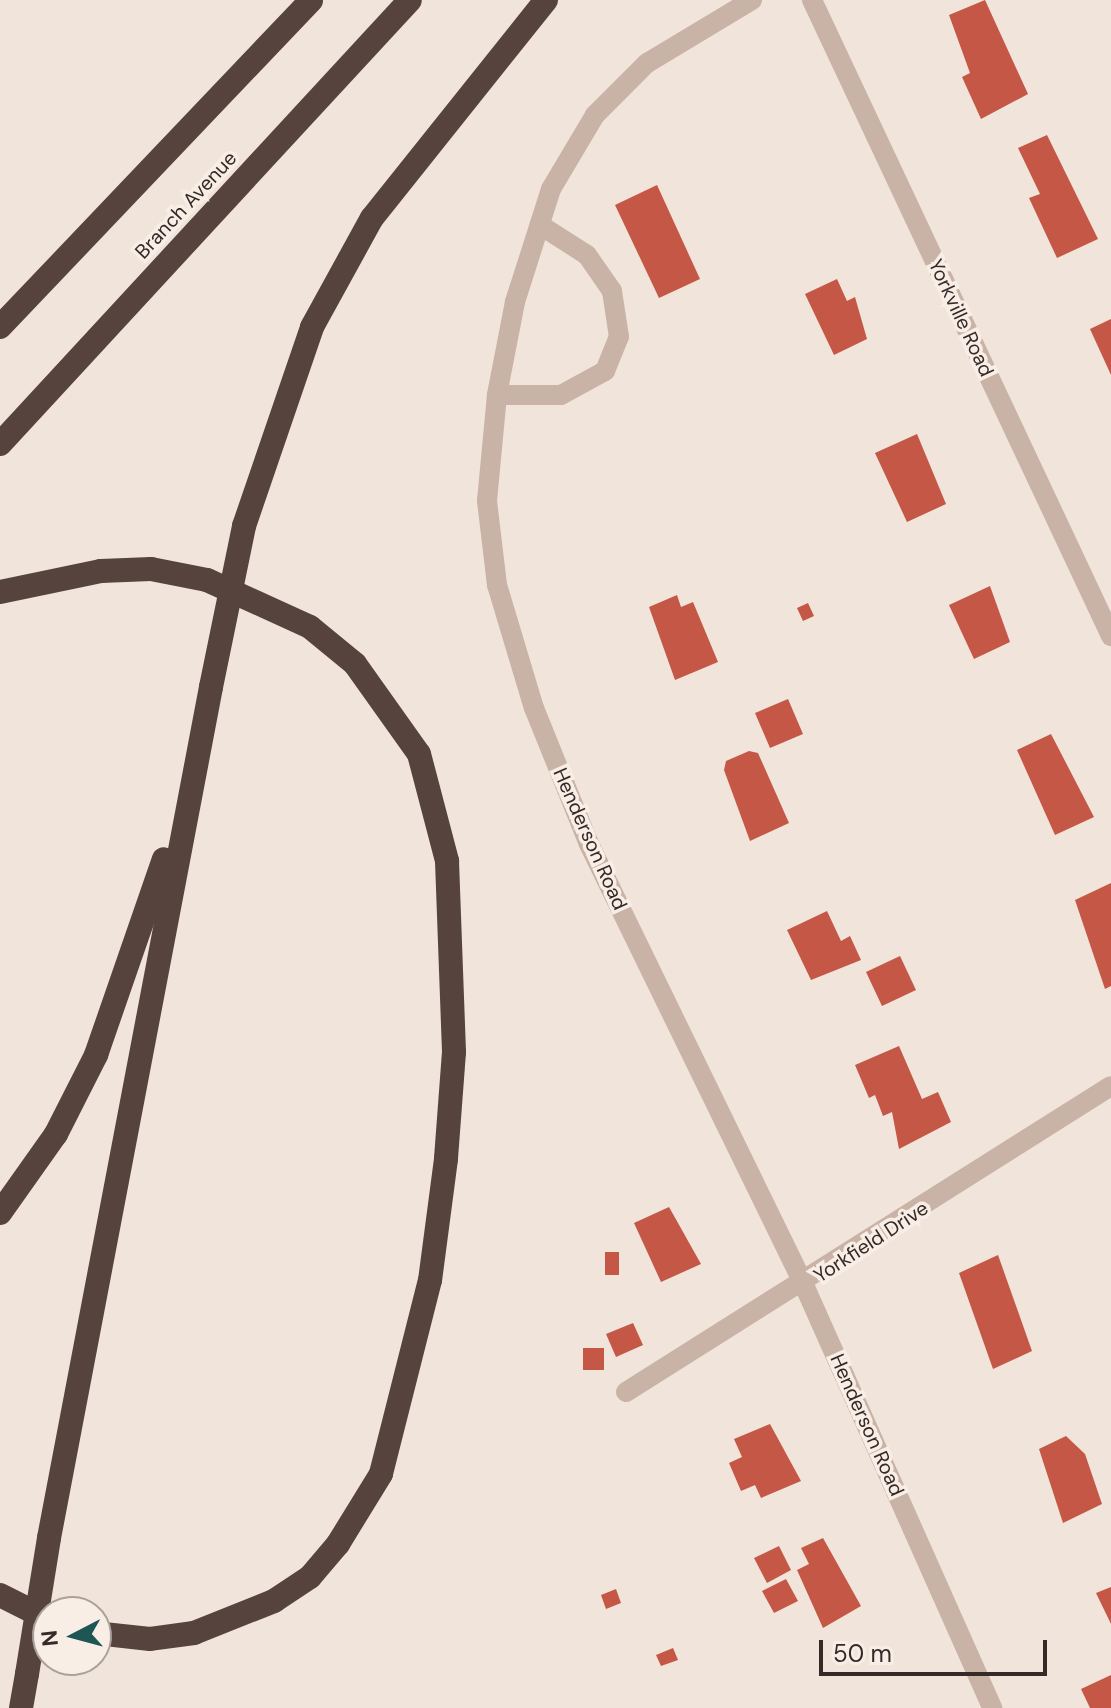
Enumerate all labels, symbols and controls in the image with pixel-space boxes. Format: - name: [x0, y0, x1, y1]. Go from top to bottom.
- street label: Branch Avenue: [130, 146, 242, 264]
- street label: Yorkville Road: [923, 256, 999, 380]
- street label: Henderson Road: [548, 764, 632, 914]
- street label: Yorkfield Drive: [809, 1196, 933, 1288]
- street label: Henderson Road: [825, 1350, 909, 1500]
- north arrow: [32, 1596, 112, 1676]
- scale bar: [823, 1624, 1051, 1674]
- text: N: [34, 1629, 65, 1648]
- text: 50 m: [833, 1638, 892, 1669]

